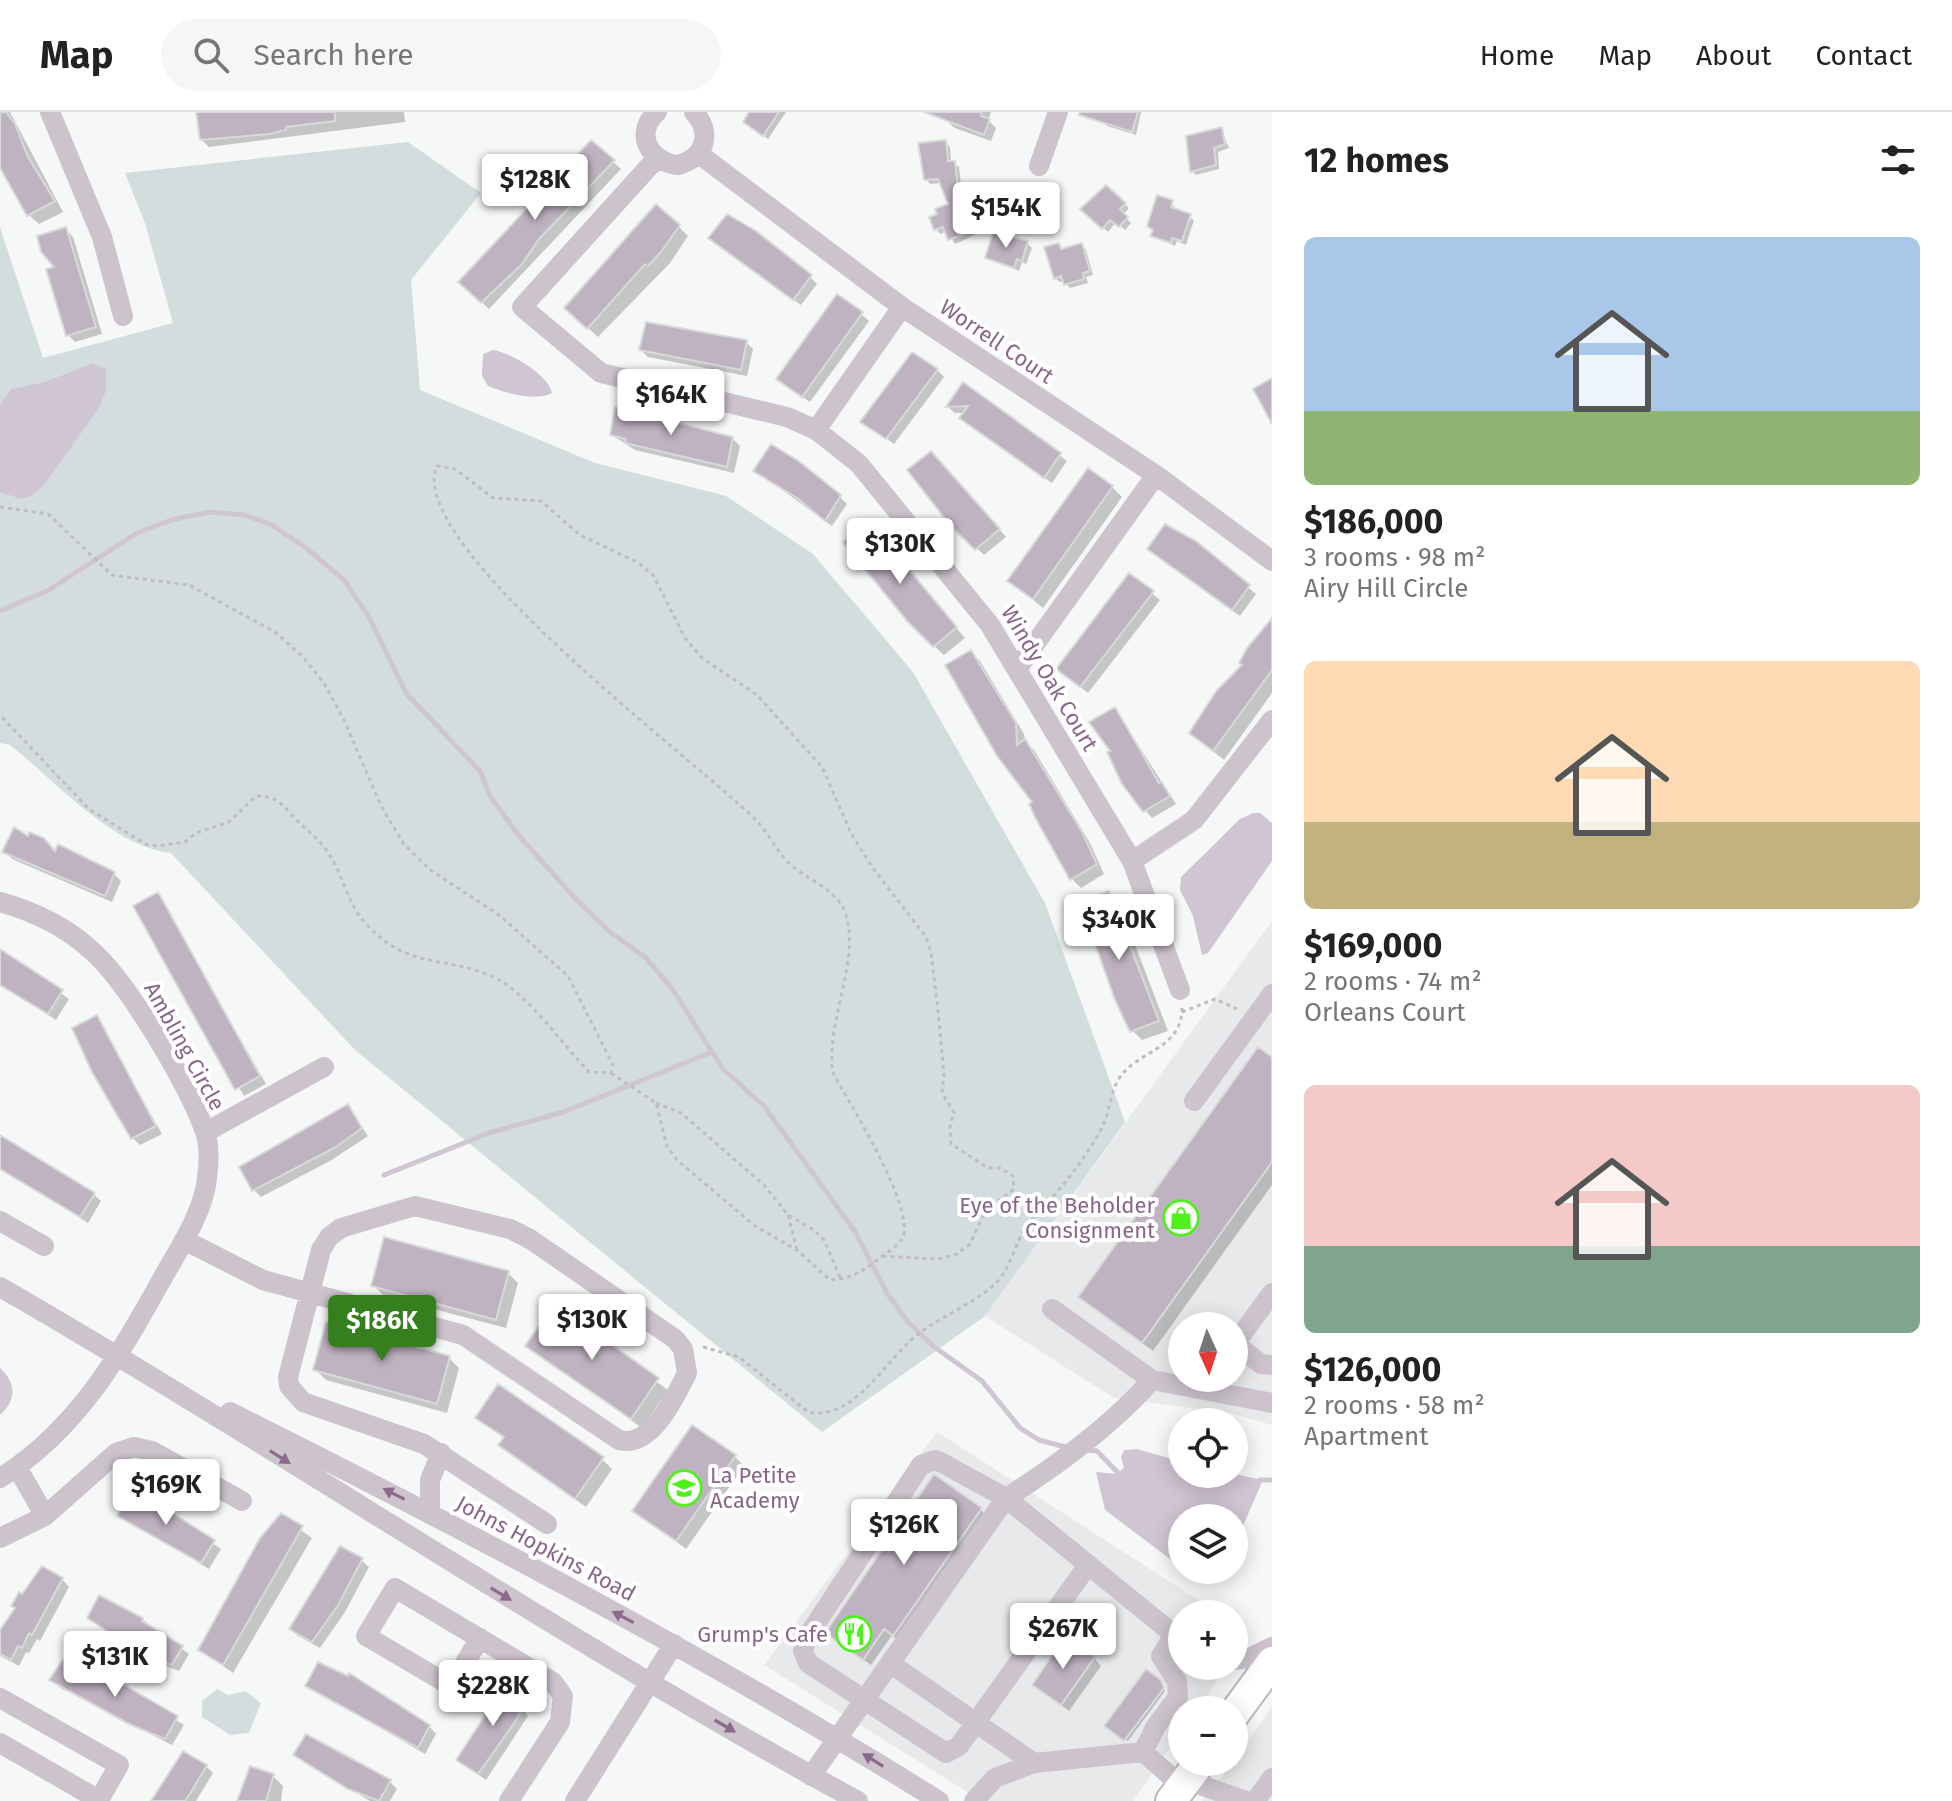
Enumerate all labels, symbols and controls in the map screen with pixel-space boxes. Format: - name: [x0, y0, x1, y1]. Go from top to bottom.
- search box: [161, 19, 721, 91]
- text: Map: [40, 32, 113, 78]
- icon: search: [189, 33, 233, 77]
- text: Search here: [253, 37, 414, 73]
- text: Home: [1480, 39, 1554, 72]
- text: Map: [1598, 39, 1652, 72]
- text: About: [1696, 39, 1771, 72]
- text: Contact: [1815, 39, 1912, 72]
- icon: filters: [1876, 138, 1920, 182]
- text: 12 homes: [1304, 140, 1449, 181]
- pin: $128K: [479, 154, 591, 222]
- text: $128K: [500, 164, 570, 195]
- pin: $154K: [950, 182, 1062, 250]
- text: $154K: [971, 192, 1041, 223]
- icon: home: [1540, 289, 1684, 433]
- street label: Worrell Court: [935, 293, 1059, 389]
- pin: $164K: [615, 369, 727, 437]
- text: $164K: [635, 379, 707, 410]
- text: $186,000: [1304, 501, 1444, 542]
- pin: $130K: [844, 518, 956, 586]
- text: $130K: [865, 528, 935, 559]
- text: 3 rooms · 98 m²: [1304, 542, 1485, 573]
- text: Airy Hill Circle: [1304, 573, 1468, 604]
- street label: Windy Oak Court: [995, 601, 1104, 756]
- icon: home: [1540, 713, 1684, 857]
- pin: $340K: [1063, 894, 1175, 962]
- text: $340K: [1082, 904, 1156, 935]
- text: $169,000: [1304, 925, 1442, 966]
- text: 2 rooms · 74 m²: [1304, 966, 1482, 997]
- street label: Ambling Circle: [138, 977, 231, 1115]
- text: Orleans Court: [1304, 997, 1466, 1028]
- icon: home: [1540, 1137, 1684, 1281]
- place label: Eye of the Beholder Consignment: [959, 1192, 1156, 1244]
- shop icon: Eye of the Beholder Consignment: [1162, 1199, 1200, 1237]
- pin: $130K: [536, 1294, 648, 1362]
- pin: $186K: [326, 1295, 438, 1363]
- text: $130K: [557, 1304, 627, 1335]
- text: $186K: [346, 1305, 418, 1336]
- north arrow: [1168, 1312, 1248, 1392]
- map controls: [1168, 1312, 1248, 1776]
- text: $126,000: [1304, 1349, 1441, 1390]
- text: 2 rooms · 58 m²: [1304, 1390, 1485, 1421]
- button: locate: [1168, 1408, 1248, 1488]
- text: Apartment: [1304, 1421, 1429, 1452]
- one-way arrow: [269, 1449, 291, 1463]
- pin: $169K: [110, 1459, 222, 1527]
- place label: La Petite Academy: [710, 1462, 800, 1514]
- text: $169K: [131, 1469, 201, 1500]
- school or university icon: La Petite Academy: [665, 1469, 703, 1507]
- one-way arrow: [382, 1487, 405, 1501]
- street label: Johns Hopkins Road: [451, 1490, 640, 1607]
- pin: $126K: [848, 1499, 960, 1567]
- button: layers: [1168, 1504, 1248, 1584]
- text: $126K: [869, 1509, 939, 1540]
- one-way arrow: [490, 1586, 512, 1600]
- button: +: [1168, 1600, 1248, 1680]
- pin: $267K: [1007, 1603, 1119, 1671]
- one-way arrow: [612, 1610, 634, 1624]
- text: $267K: [1028, 1613, 1098, 1644]
- restaurant icon: Grump's Cafe: [835, 1615, 873, 1653]
- place label: Grump's Cafe: [697, 1621, 828, 1648]
- pin: $131K: [59, 1631, 171, 1699]
- text: $131K: [82, 1641, 148, 1672]
- pin: $228K: [437, 1660, 549, 1728]
- text: $228K: [457, 1670, 529, 1701]
- button: −: [1168, 1696, 1248, 1776]
- one-way arrow: [713, 1719, 736, 1733]
- one-way arrow: [862, 1753, 884, 1767]

